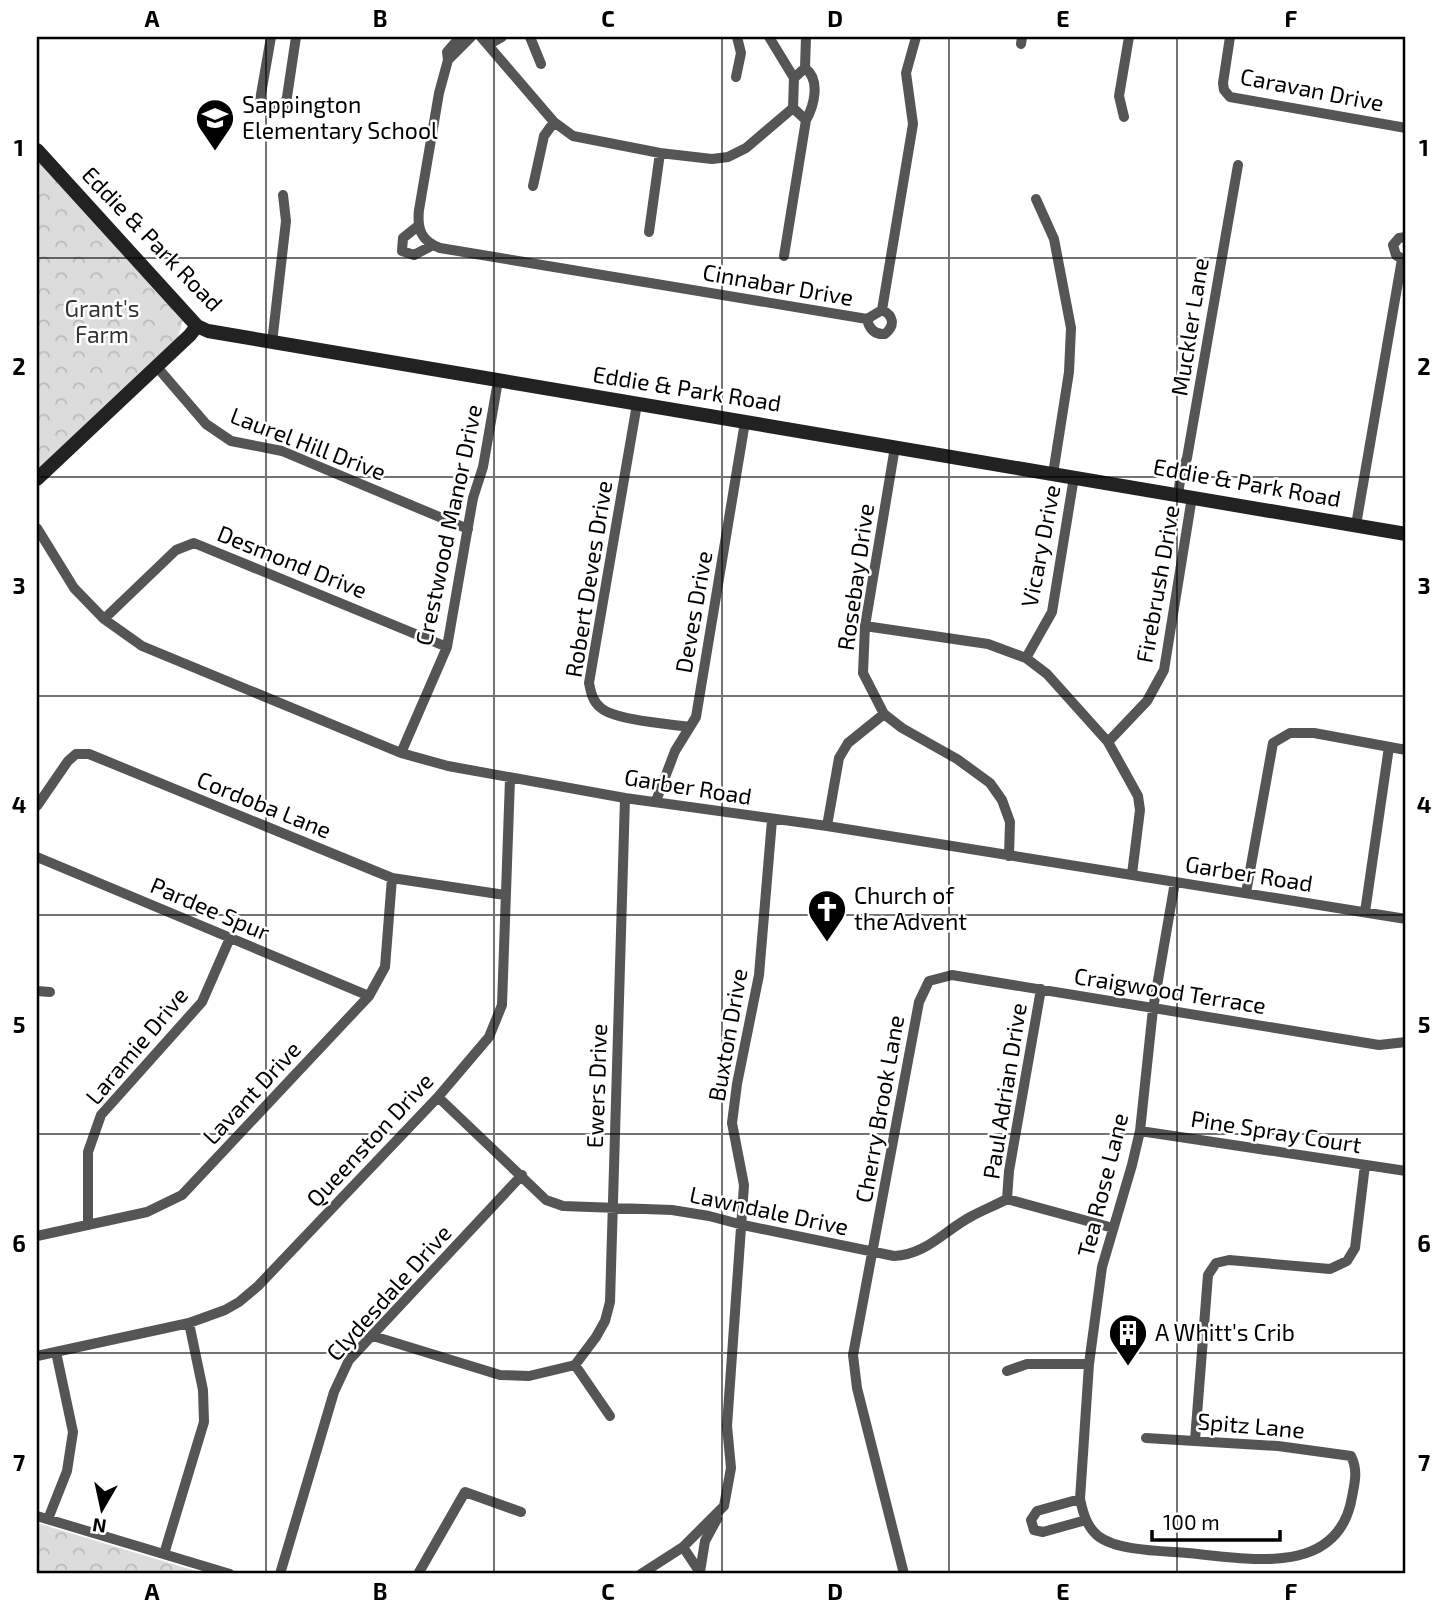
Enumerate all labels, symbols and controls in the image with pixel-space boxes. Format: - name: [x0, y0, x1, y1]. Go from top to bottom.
- text: A: [144, 4, 160, 32]
- text: B: [373, 4, 387, 32]
- text: C: [601, 4, 615, 32]
- text: D: [827, 4, 843, 32]
- text: E: [1056, 4, 1070, 32]
- text: F: [1285, 4, 1298, 32]
- street label: Caravan Drive: [1238, 61, 1386, 117]
- place label: Sappington Elementary School: [242, 90, 438, 144]
- school or university icon: Sappington Elementary School: [194, 97, 236, 152]
- text: 1: [14, 133, 24, 161]
- text: 1: [1419, 133, 1429, 161]
- street label: Eddie & Park Road: [77, 160, 229, 316]
- street label: Muckler Lane: [1164, 256, 1214, 398]
- street label: Cinnabar Drive: [701, 257, 856, 311]
- park label: Grant's Farm: [65, 294, 139, 348]
- text: 2: [12, 352, 26, 380]
- text: 2: [1417, 352, 1431, 380]
- street label: Eddie & Park Road: [591, 359, 783, 417]
- street label: Laurel Hill Drive: [227, 401, 390, 486]
- street label: Crestwood Manor Drive: [409, 402, 487, 648]
- street label: Eddie & Park Road: [1151, 452, 1343, 512]
- street label: Robert Deves Drive: [559, 478, 617, 679]
- street label: Vicary Drive: [1014, 482, 1066, 609]
- street label: Rosebay Drive: [831, 501, 879, 652]
- street label: Firebrush Drive: [1129, 503, 1185, 665]
- street label: Desmond Drive: [214, 518, 371, 604]
- street label: Deves Drive: [669, 549, 718, 675]
- text: 3: [12, 571, 26, 599]
- text: 3: [1417, 571, 1431, 599]
- street label: Garber Road: [622, 762, 754, 810]
- street label: Cordoba Lane: [193, 764, 336, 844]
- text: 4: [12, 790, 26, 818]
- text: 4: [1417, 790, 1431, 818]
- street label: Garber Road: [1183, 849, 1315, 897]
- street label: Pardee Spur: [147, 870, 274, 946]
- place label: Church of the Advent: [854, 881, 967, 935]
- church icon: Church of the Advent: [806, 888, 848, 943]
- street label: Craigwood Terrace: [1072, 961, 1268, 1019]
- street label: Buxton Drive: [702, 966, 752, 1103]
- street label: Laramie Drive: [79, 981, 193, 1110]
- street label: Paul Adrian Drive: [976, 1001, 1032, 1181]
- text: 5: [13, 1010, 25, 1038]
- text: 5: [1418, 1010, 1430, 1038]
- street label: Cherry Brook Lane: [849, 1013, 909, 1205]
- street label: Ewers Drive: [580, 1023, 612, 1149]
- street label: Lavant Drive: [196, 1035, 306, 1150]
- street label: Queenston Drive: [300, 1066, 439, 1212]
- street label: Pine Spray Court: [1189, 1104, 1364, 1158]
- street label: Tea Rose Lane: [1071, 1110, 1133, 1260]
- street label: Lawndale Drive: [687, 1180, 851, 1241]
- street label: Clydesdale Drive: [320, 1219, 457, 1366]
- text: 6: [12, 1229, 26, 1257]
- text: 6: [1417, 1229, 1431, 1257]
- building icon: A Whitt's Crib: [1107, 1312, 1149, 1367]
- place label: A Whitt's Crib: [1155, 1318, 1295, 1346]
- street label: Spitz Lane: [1196, 1406, 1306, 1444]
- text: 7: [13, 1448, 25, 1476]
- text: 7: [1418, 1448, 1430, 1476]
- north arrow: [66, 1474, 136, 1544]
- scale bar: [1152, 1499, 1280, 1543]
- text: 100 m: [1163, 1509, 1220, 1534]
- text: N: [91, 1514, 108, 1539]
- text: A: [144, 1577, 160, 1605]
- text: B: [373, 1577, 387, 1605]
- text: C: [601, 1577, 615, 1605]
- text: D: [827, 1577, 843, 1605]
- text: E: [1056, 1577, 1070, 1605]
- text: F: [1285, 1577, 1298, 1605]

